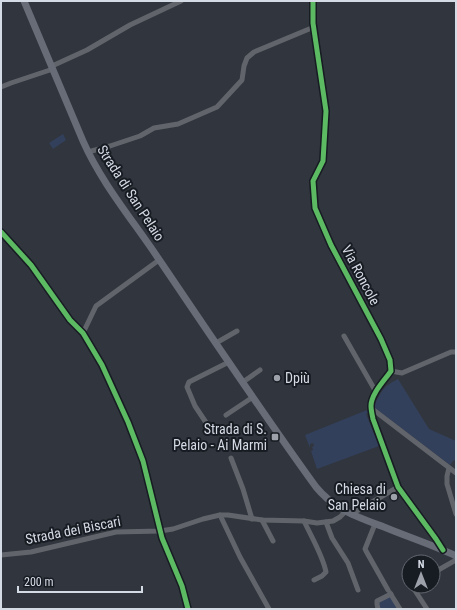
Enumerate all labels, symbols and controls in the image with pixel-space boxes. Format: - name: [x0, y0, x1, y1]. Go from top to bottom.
- street label: Strada di San Pelaio: [94, 142, 168, 244]
- street label: Via Roncole: [339, 242, 384, 308]
- place label: Dpiù: [285, 370, 310, 386]
- marker: Dpiù: [272, 373, 282, 383]
- place label: Strada di S. Pelaio - Ai Marmi: [173, 421, 267, 453]
- marker: Strada di S. Pelaio - Ai Marmi: [270, 432, 280, 442]
- place label: Chiesa di San Pelaio: [328, 481, 386, 513]
- marker: Chiesa di San Pelaio: [389, 492, 399, 502]
- street label: Strada dei Biscari: [24, 513, 122, 547]
- north arrow: [401, 554, 441, 594]
- text: N: [418, 558, 425, 571]
- scale bar: [18, 568, 142, 594]
- text: 200 m: [24, 575, 54, 589]

